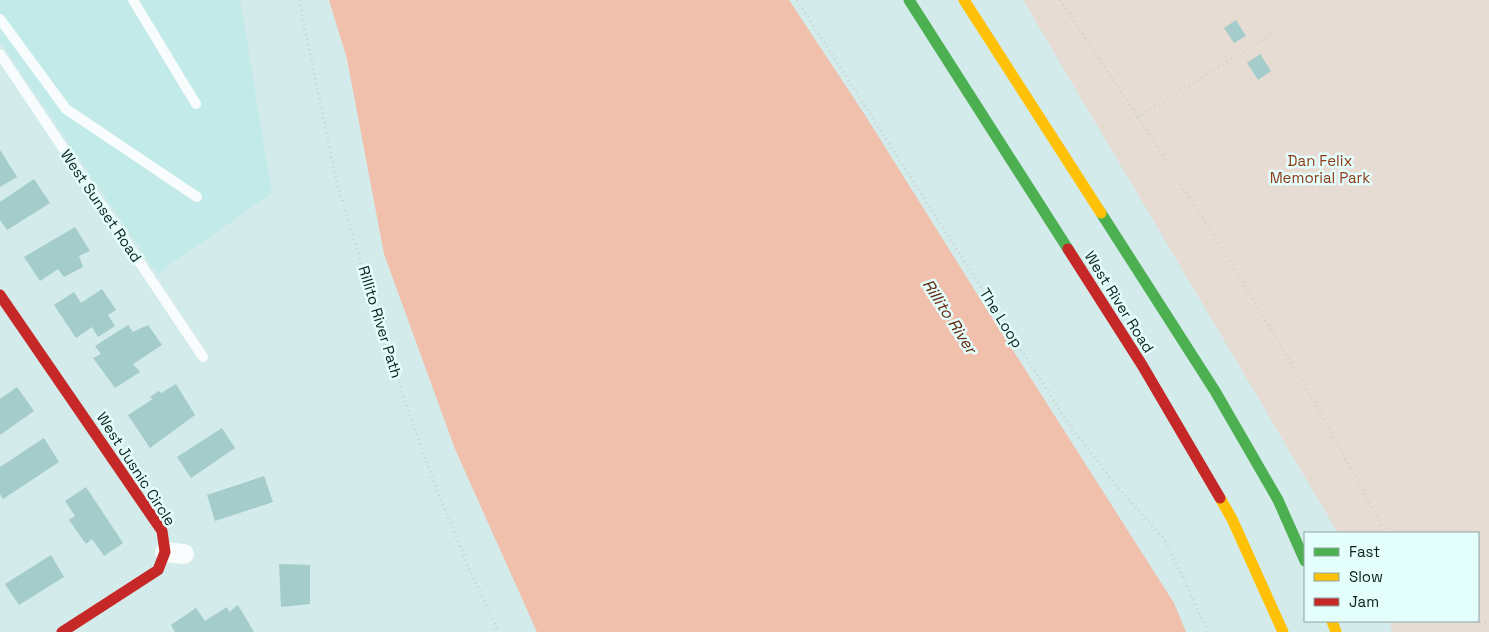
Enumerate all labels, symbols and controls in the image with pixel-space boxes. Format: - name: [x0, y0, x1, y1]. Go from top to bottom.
- street label: West Sunset Road: [57, 146, 146, 266]
- park label: Dan Felix Memorial Park: [1270, 151, 1370, 187]
- street label: West River Road: [1081, 247, 1158, 356]
- street label: Rillito River Path: [354, 263, 407, 380]
- water label: Rillito River: [918, 275, 983, 359]
- street label: The Loop: [976, 284, 1027, 351]
- street label: West Jusnic Circle: [93, 408, 180, 529]
- legend: [1304, 532, 1479, 622]
- text: Fast: [1349, 542, 1380, 561]
- text: Slow: [1349, 567, 1383, 586]
- text: Jam: [1349, 592, 1379, 611]

